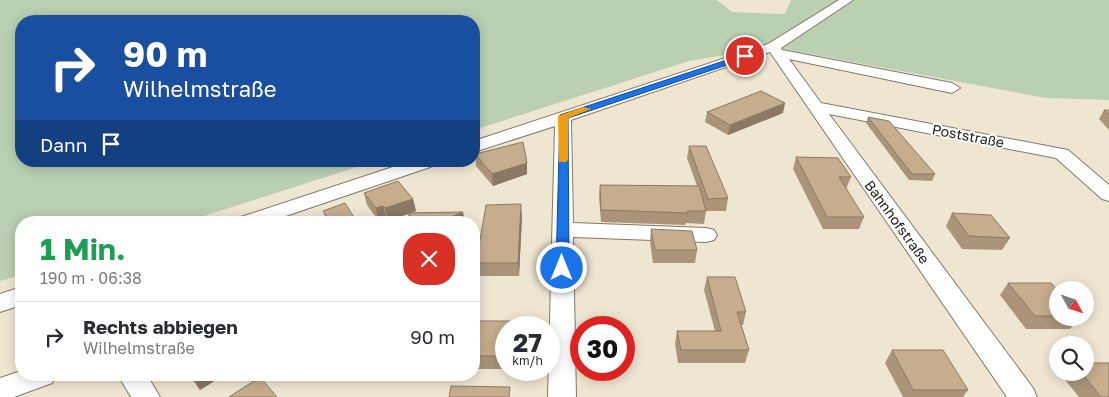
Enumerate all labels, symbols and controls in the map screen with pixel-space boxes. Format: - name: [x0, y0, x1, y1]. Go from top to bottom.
- text: 90 m: [123, 33, 207, 75]
- icon: right: [40, 35, 105, 100]
- pin: [724, 35, 766, 77]
- icon: arrive: [731, 42, 759, 70]
- text: Wilhelmstraße: [123, 75, 277, 102]
- street label: Poststraße: [931, 120, 1006, 151]
- icon: arrive: [97, 130, 125, 158]
- text: Dann: [40, 133, 87, 156]
- street label: Bahnhofstraße: [861, 177, 933, 267]
- text: 1 Min.: [40, 231, 126, 267]
- button: close: [403, 233, 455, 285]
- position arrow: [535, 241, 587, 293]
- text: 190 m · 06:38: [40, 268, 142, 288]
- north arrow: [1049, 281, 1094, 326]
- map controls: [1049, 281, 1094, 381]
- text: Rechts abbiegen: [83, 315, 238, 338]
- speed limit sign: 30: [570, 316, 635, 381]
- icon: right: [40, 323, 68, 351]
- text: 90 m: [410, 325, 455, 348]
- text: 27: [513, 327, 542, 358]
- button: search: [1049, 336, 1094, 381]
- text: Wilhelmstraße: [83, 338, 195, 358]
- text: km/h: [512, 353, 543, 368]

